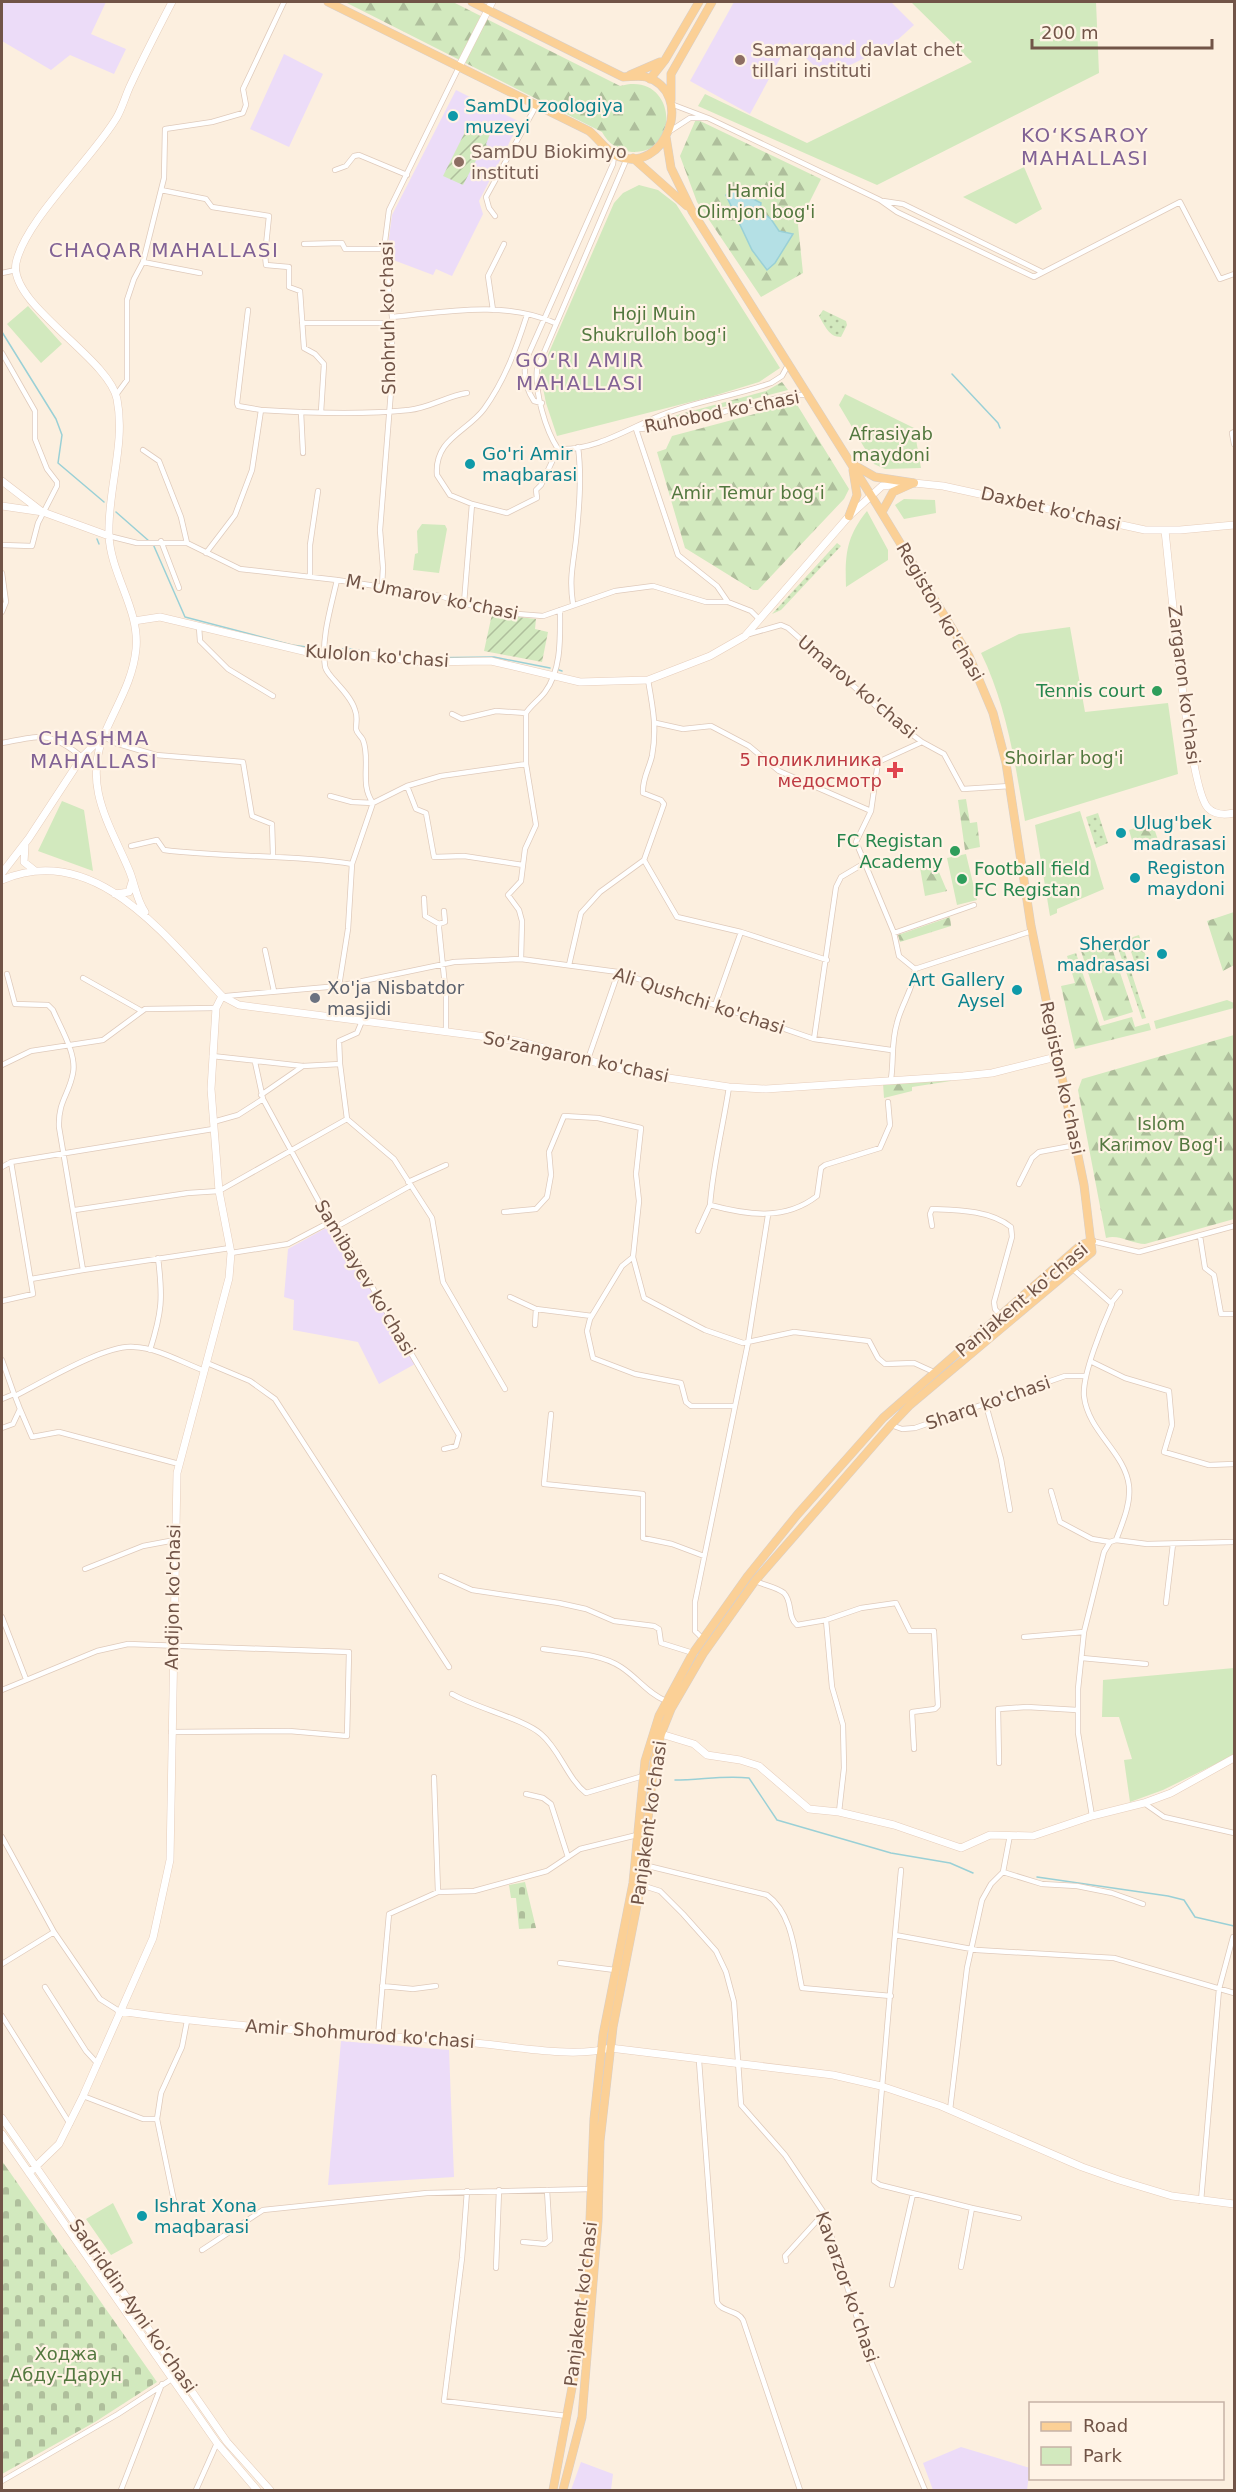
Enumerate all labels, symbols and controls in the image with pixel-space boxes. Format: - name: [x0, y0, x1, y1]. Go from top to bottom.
- scale bar: [1032, 12, 1212, 50]
- text: 200 m: [1041, 22, 1099, 43]
- place label: Samarqand davlat chet tillari instituti: [752, 39, 962, 81]
- marker: Samarqand davlat chet tillari instituti: [733, 53, 747, 67]
- place label: SamDU zoologiya muzeyi: [465, 95, 623, 137]
- marker: SamDU zoologiya muzeyi: [446, 109, 460, 123]
- district label: KO‘KSAROY MAHALLASI: [1021, 123, 1149, 170]
- place label: SamDU Biokimyo instituti: [471, 141, 627, 183]
- marker: SamDU Biokimyo instituti: [452, 155, 466, 169]
- park label: Hamid Olimjon bog'i: [697, 180, 815, 222]
- district label: CHAQAR MAHALLASI: [49, 238, 279, 262]
- street label: Shohruh ko'chasi: [376, 241, 399, 395]
- park label: Hoji Muin Shukrulloh bog'i: [581, 303, 727, 345]
- district label: GO‘RI AMIR MAHALLASI: [515, 348, 645, 395]
- street label: Ruhobod ko'chasi: [643, 386, 801, 437]
- park label: Afrasiyab maydoni: [849, 423, 933, 465]
- place label: Go'ri Amir maqbarasi: [482, 443, 577, 485]
- marker: Go'ri Amir maqbarasi: [463, 457, 477, 471]
- park label: Amir Temur bog‘i: [671, 482, 825, 503]
- street label: Daxbet ko'chasi: [979, 482, 1123, 535]
- street label: Registon ko'chasi: [892, 539, 989, 685]
- street label: M. Umarov ko'chasi: [344, 569, 520, 624]
- street label: Zargaron ko'chasi: [1164, 604, 1205, 766]
- street label: Umarov ko'chasi: [794, 631, 921, 742]
- street label: Kulolon ko'chasi: [305, 640, 450, 671]
- place label: Tennis court: [1035, 680, 1145, 701]
- marker: Tennis court: [1150, 684, 1164, 698]
- district label: CHASHMA MAHALLASI: [30, 726, 158, 773]
- park label: Shoirlar bog'i: [1004, 747, 1124, 768]
- place label: 5 поликлиника медосмотр: [739, 749, 882, 791]
- marker: 5 поликлиника медосмотр: [886, 761, 904, 779]
- place label: Ulug'bek mаdrаsasi: [1133, 812, 1226, 854]
- marker: Ulug'bek mаdrаsasi: [1114, 826, 1128, 840]
- place label: FC Registan Academy: [836, 830, 943, 872]
- marker: FC Registan Academy: [948, 844, 962, 858]
- place label: Registon maydoni: [1147, 857, 1225, 899]
- place label: Football field FC Registan: [974, 858, 1090, 900]
- marker: Registon maydoni: [1128, 871, 1142, 885]
- marker: Football field FC Registan: [955, 872, 969, 886]
- place label: Sherdor madrasasi: [1057, 933, 1151, 975]
- marker: Sherdor madrasasi: [1155, 947, 1169, 961]
- street label: Ali Qushchi ko'chasi: [611, 963, 787, 1038]
- place label: Art Gallery Aysel: [908, 969, 1005, 1011]
- place label: Xo'ja Nisbatdor masjidi: [327, 977, 465, 1019]
- marker: Art Gallery Aysel: [1010, 983, 1024, 997]
- marker: Xo'ja Nisbatdor masjidi: [308, 991, 322, 1005]
- street label: Registon ko'chasi: [1036, 999, 1089, 1156]
- street label: So'zangaron ko'chasi: [481, 1027, 671, 1086]
- park label: Islom Karimov Bog'i: [1099, 1113, 1223, 1155]
- street label: Samibayev ko'chasi: [311, 1196, 420, 1359]
- street label: Panjakent ko'chasi: [951, 1238, 1092, 1361]
- street label: Sharq ko'chasi: [923, 1371, 1053, 1434]
- street label: Andijon ko'chasi: [161, 1524, 184, 1670]
- street label: Panjakent ko'chasi: [627, 1739, 670, 1907]
- street label: Amir Shohmurod ko'chasi: [245, 2015, 475, 2052]
- place label: Ishrat Хоnа mаqbаrasi: [154, 2195, 257, 2237]
- marker: Ishrat Хоnа mаqbаrasi: [135, 2209, 149, 2223]
- street label: Kavarzor ko’chasi: [812, 2209, 883, 2365]
- street label: Sadriddin Ayni ko'chasi: [65, 2215, 202, 2397]
- street label: Panjakent ko'chasi: [560, 2220, 601, 2388]
- park label: Ходжа Абду-Дарун: [10, 2343, 122, 2385]
- legend: [1029, 2402, 1224, 2480]
- text: Road: [1083, 2415, 1128, 2436]
- text: Park: [1083, 2445, 1122, 2466]

